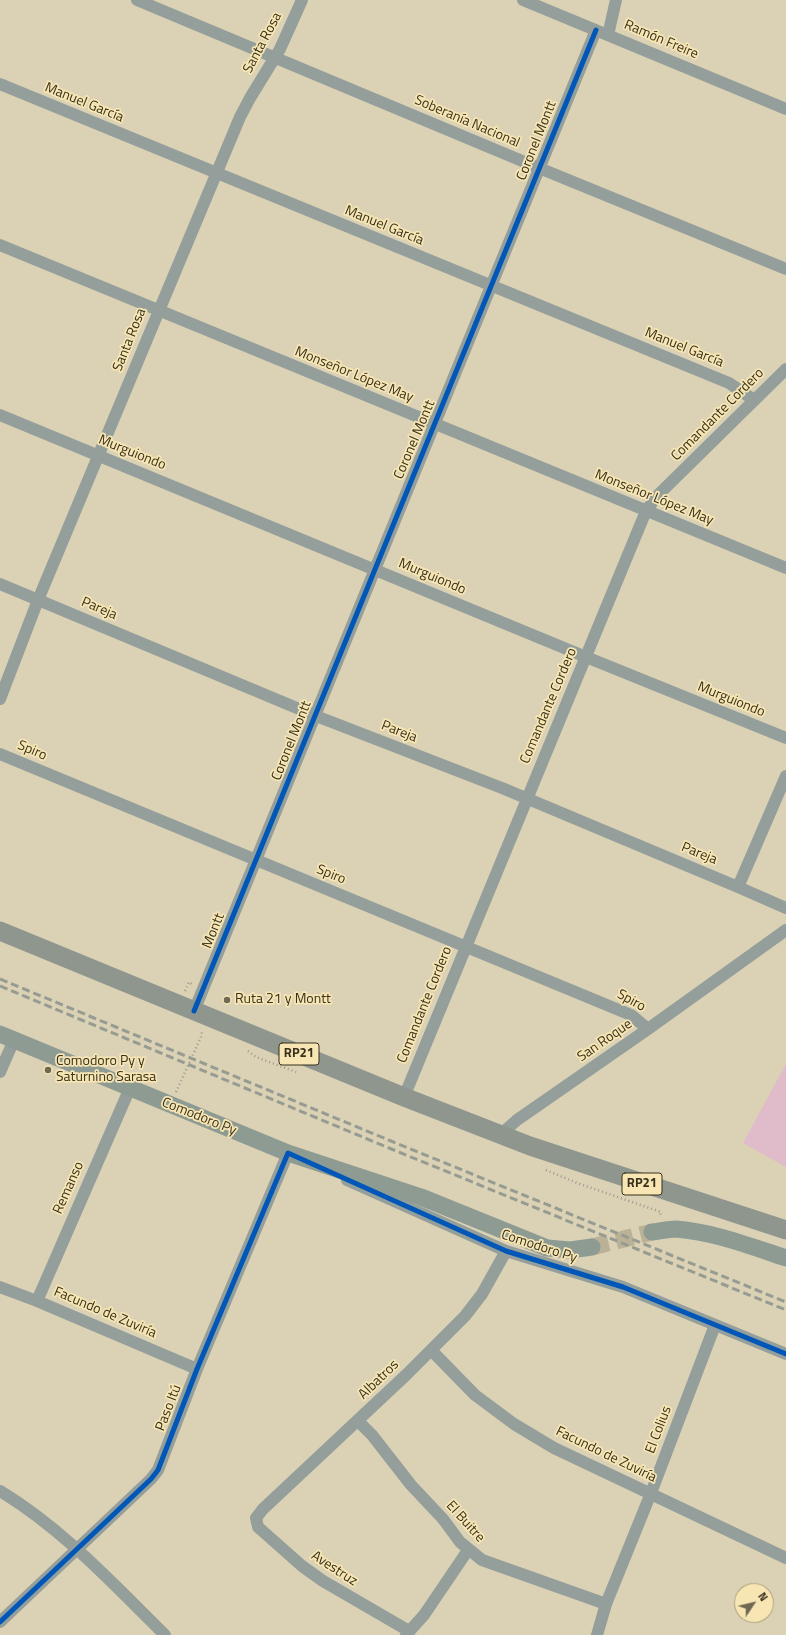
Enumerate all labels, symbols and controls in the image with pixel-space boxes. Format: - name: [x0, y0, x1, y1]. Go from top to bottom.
- street label: Santa Rosa: [240, 10, 286, 76]
- street label: Ramón Freire: [621, 17, 701, 63]
- street label: Manuel García: [42, 80, 126, 126]
- street label: Soberanía Nacional: [412, 92, 522, 152]
- street label: Coronel Montt: [513, 99, 561, 183]
- street label: Manuel García: [342, 203, 426, 249]
- street label: Santa Rosa: [110, 306, 150, 374]
- street label: Manuel García: [642, 325, 726, 371]
- street label: Monseñor López May: [292, 344, 416, 406]
- street label: Comandante Cordero: [668, 365, 768, 465]
- street label: Coronel Montt: [391, 398, 439, 482]
- street label: Murguiondo: [96, 432, 168, 474]
- street label: Monseñor López May: [592, 467, 716, 529]
- street label: Murguiondo: [396, 555, 468, 599]
- street label: Pareja: [79, 594, 119, 624]
- street label: Comandante Cordero: [517, 646, 581, 766]
- street label: Murguiondo: [695, 679, 767, 721]
- street label: Coronel Montt: [268, 699, 316, 783]
- street label: Pareja: [379, 718, 419, 746]
- street label: Spiro: [15, 737, 49, 765]
- street label: Pareja: [679, 839, 719, 869]
- street label: Spiro: [314, 862, 348, 888]
- street label: Montt: [199, 911, 229, 951]
- street label: Comandante Cordero: [394, 944, 456, 1066]
- street label: Spiro: [614, 986, 648, 1016]
- place label: Ruta 21 y Montt: [235, 992, 331, 1008]
- marker: Ruta 21 y Montt: [222, 995, 232, 1005]
- street label: San Roque: [574, 1016, 636, 1066]
- road number: RP21: [279, 1043, 319, 1065]
- place label: Comodoro Py y Saturnino Sarasa: [56, 1054, 156, 1086]
- marker: Comodoro Py y Saturnino Sarasa: [43, 1065, 53, 1075]
- street label: Comodoro Py: [159, 1094, 239, 1140]
- street label: Remanso: [50, 1159, 88, 1217]
- road number: RP21: [622, 1173, 662, 1195]
- street label: Comodoro Py: [499, 1227, 579, 1267]
- street label: Facundo de Zuviría: [51, 1284, 159, 1342]
- street label: Albatros: [355, 1357, 403, 1403]
- street label: Paso Itú: [153, 1383, 185, 1433]
- street label: El Colius: [642, 1404, 676, 1456]
- street label: Facundo de Zuviría: [553, 1423, 659, 1487]
- street label: El Buitre: [442, 1498, 488, 1546]
- street label: Avestruz: [308, 1548, 360, 1590]
- north arrow: [734, 1583, 774, 1623]
- text: N: [754, 1589, 772, 1604]

